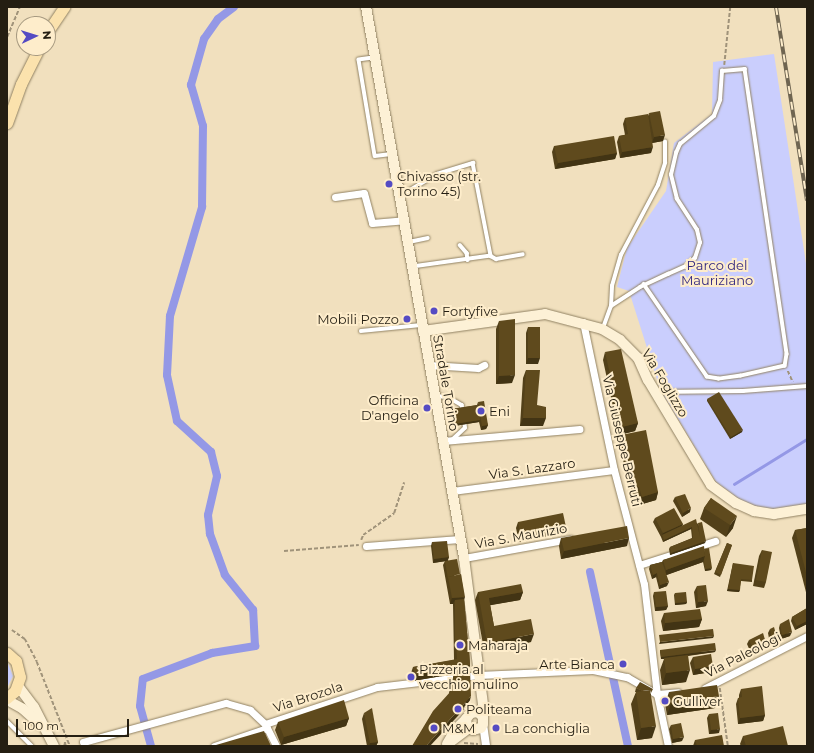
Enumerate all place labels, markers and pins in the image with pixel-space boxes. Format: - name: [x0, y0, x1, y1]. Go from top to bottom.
- place label: Chivasso (str. Torino 45): [397, 169, 481, 200]
- marker: Chivasso (str. Torino 45): [384, 179, 394, 189]
- place label: Fortyfive: [442, 303, 498, 319]
- marker: Fortyfive: [429, 306, 439, 316]
- place label: Mobili Pozzo: [317, 311, 399, 327]
- marker: Mobili Pozzo: [402, 314, 412, 324]
- place label: Officina D'angelo: [361, 393, 419, 424]
- marker: Officina D'angelo: [422, 403, 432, 413]
- place label: Eni: [489, 403, 510, 419]
- marker: Eni: [476, 406, 486, 416]
- place label: Maharaja: [468, 637, 528, 653]
- marker: Maharaja: [455, 640, 465, 650]
- place label: Arte Bianca: [539, 656, 615, 672]
- marker: Arte Bianca: [618, 659, 628, 669]
- place label: Pizzeria al vecchio mulino: [419, 662, 518, 693]
- marker: Pizzeria al vecchio mulino: [406, 672, 416, 682]
- place label: Gulliver: [673, 693, 722, 709]
- marker: Gulliver: [660, 696, 670, 706]
- place label: Politeama: [466, 701, 532, 717]
- marker: Politeama: [453, 704, 463, 714]
- place label: M&M: [442, 720, 476, 736]
- place label: La conchiglia: [504, 720, 590, 736]
- marker: M&M: [429, 723, 439, 733]
- marker: La conchiglia: [491, 723, 501, 733]

